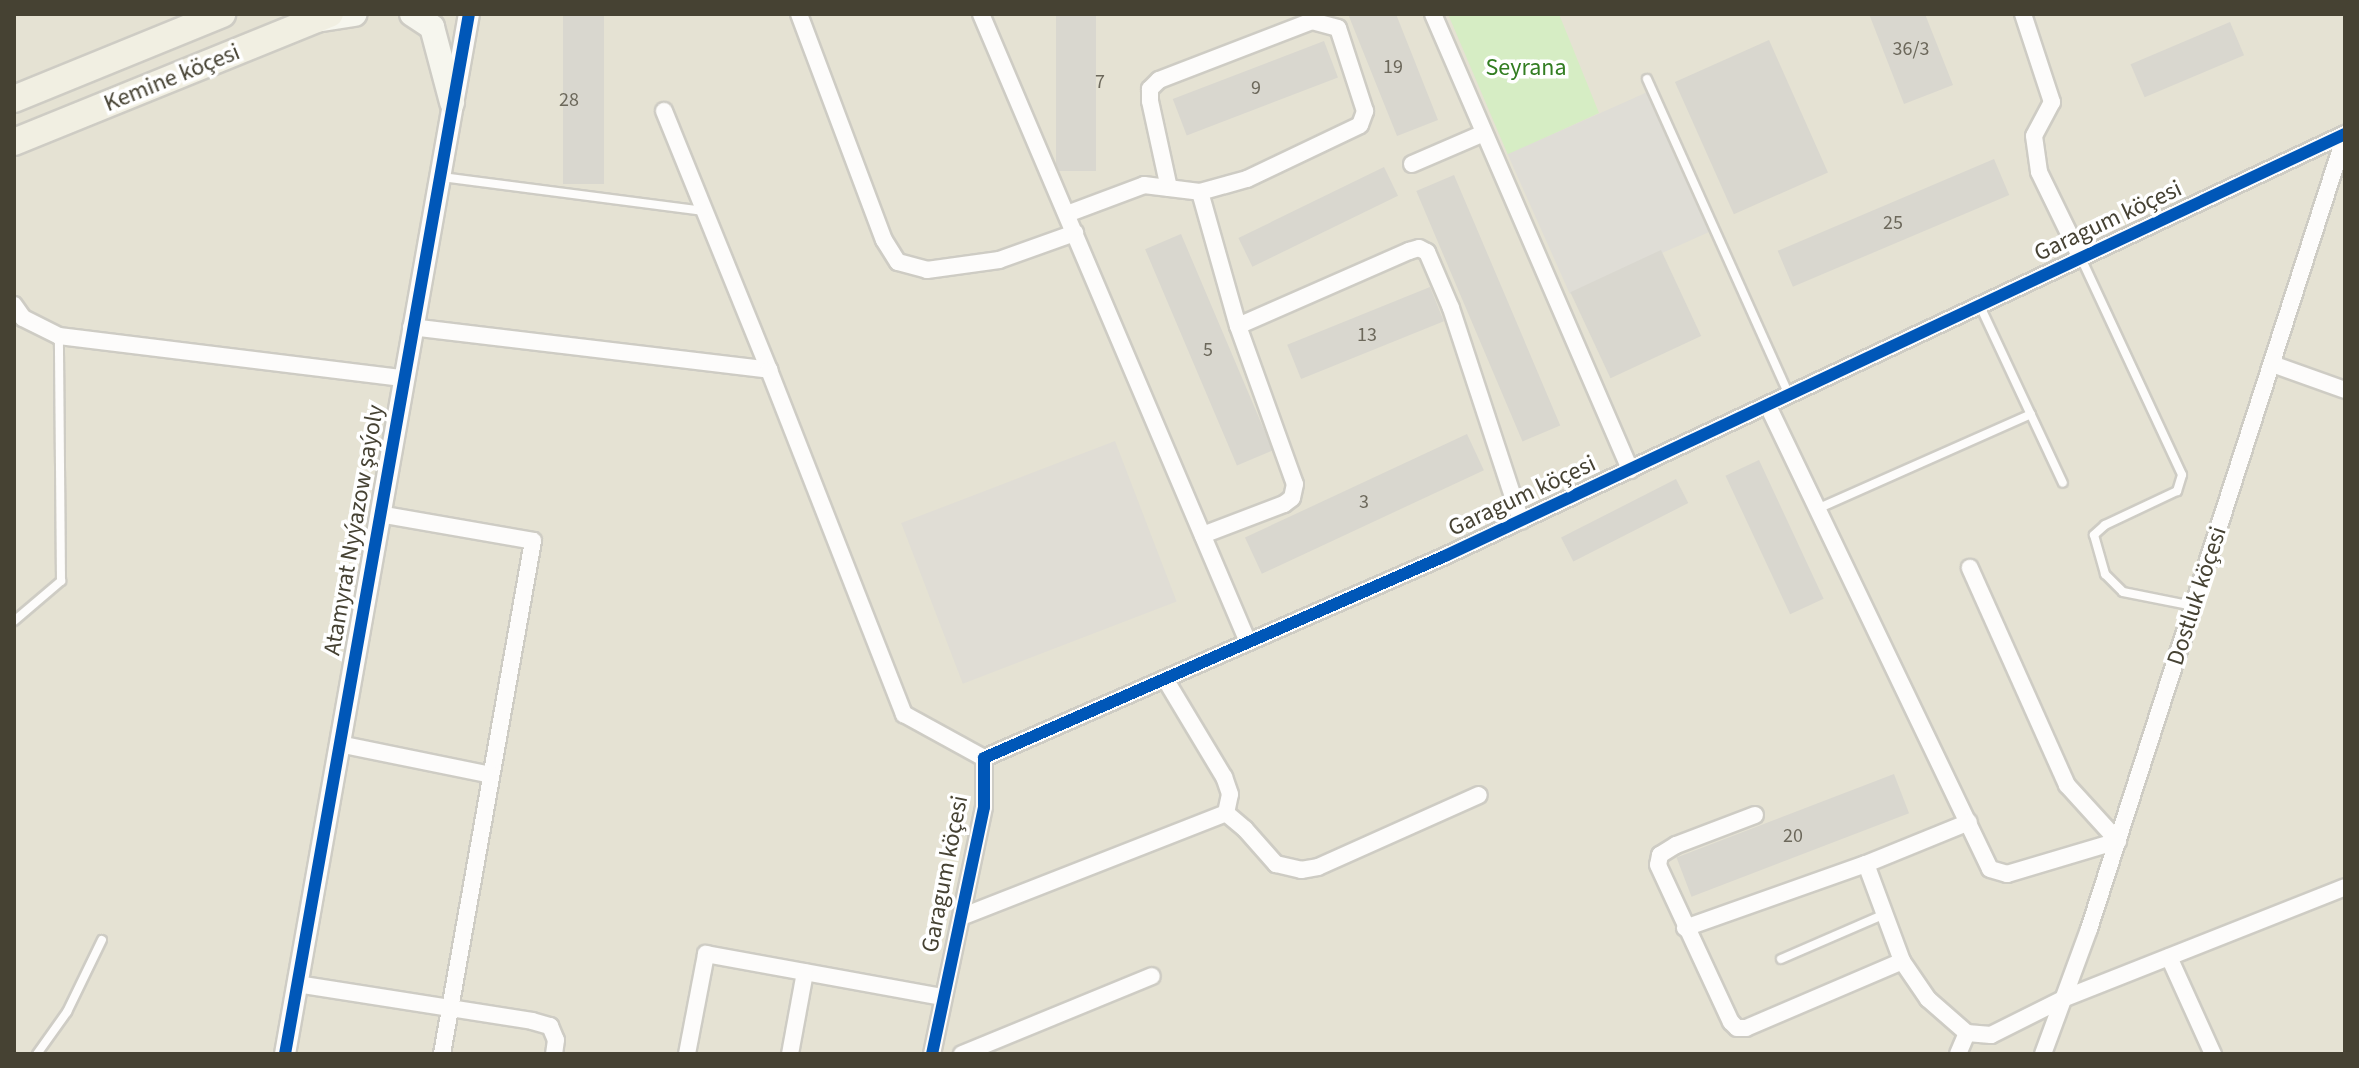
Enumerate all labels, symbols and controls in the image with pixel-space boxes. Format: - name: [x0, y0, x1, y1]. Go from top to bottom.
- house number: 36/3: [1893, 37, 1929, 61]
- street label: Kemine köçesi: [100, 38, 244, 118]
- park label: Seyrana: [1485, 54, 1567, 82]
- house number: 19: [1383, 55, 1403, 79]
- house number: 7: [1095, 70, 1105, 94]
- house number: 9: [1251, 76, 1261, 100]
- house number: 28: [559, 88, 579, 112]
- street label: Garagum köçesi: [2030, 174, 2186, 268]
- house number: 25: [1883, 211, 1903, 235]
- house number: 13: [1357, 323, 1377, 347]
- house number: 5: [1203, 338, 1213, 362]
- street label: Atamyrat Nyýazow şaýoly: [318, 402, 390, 658]
- street label: Garagum köçesi: [1444, 449, 1600, 543]
- house number: 3: [1359, 490, 1369, 514]
- street label: Dostluk köçesi: [2161, 523, 2233, 669]
- street label: Garagum köçesi: [916, 793, 974, 955]
- house number: 20: [1783, 824, 1803, 848]

